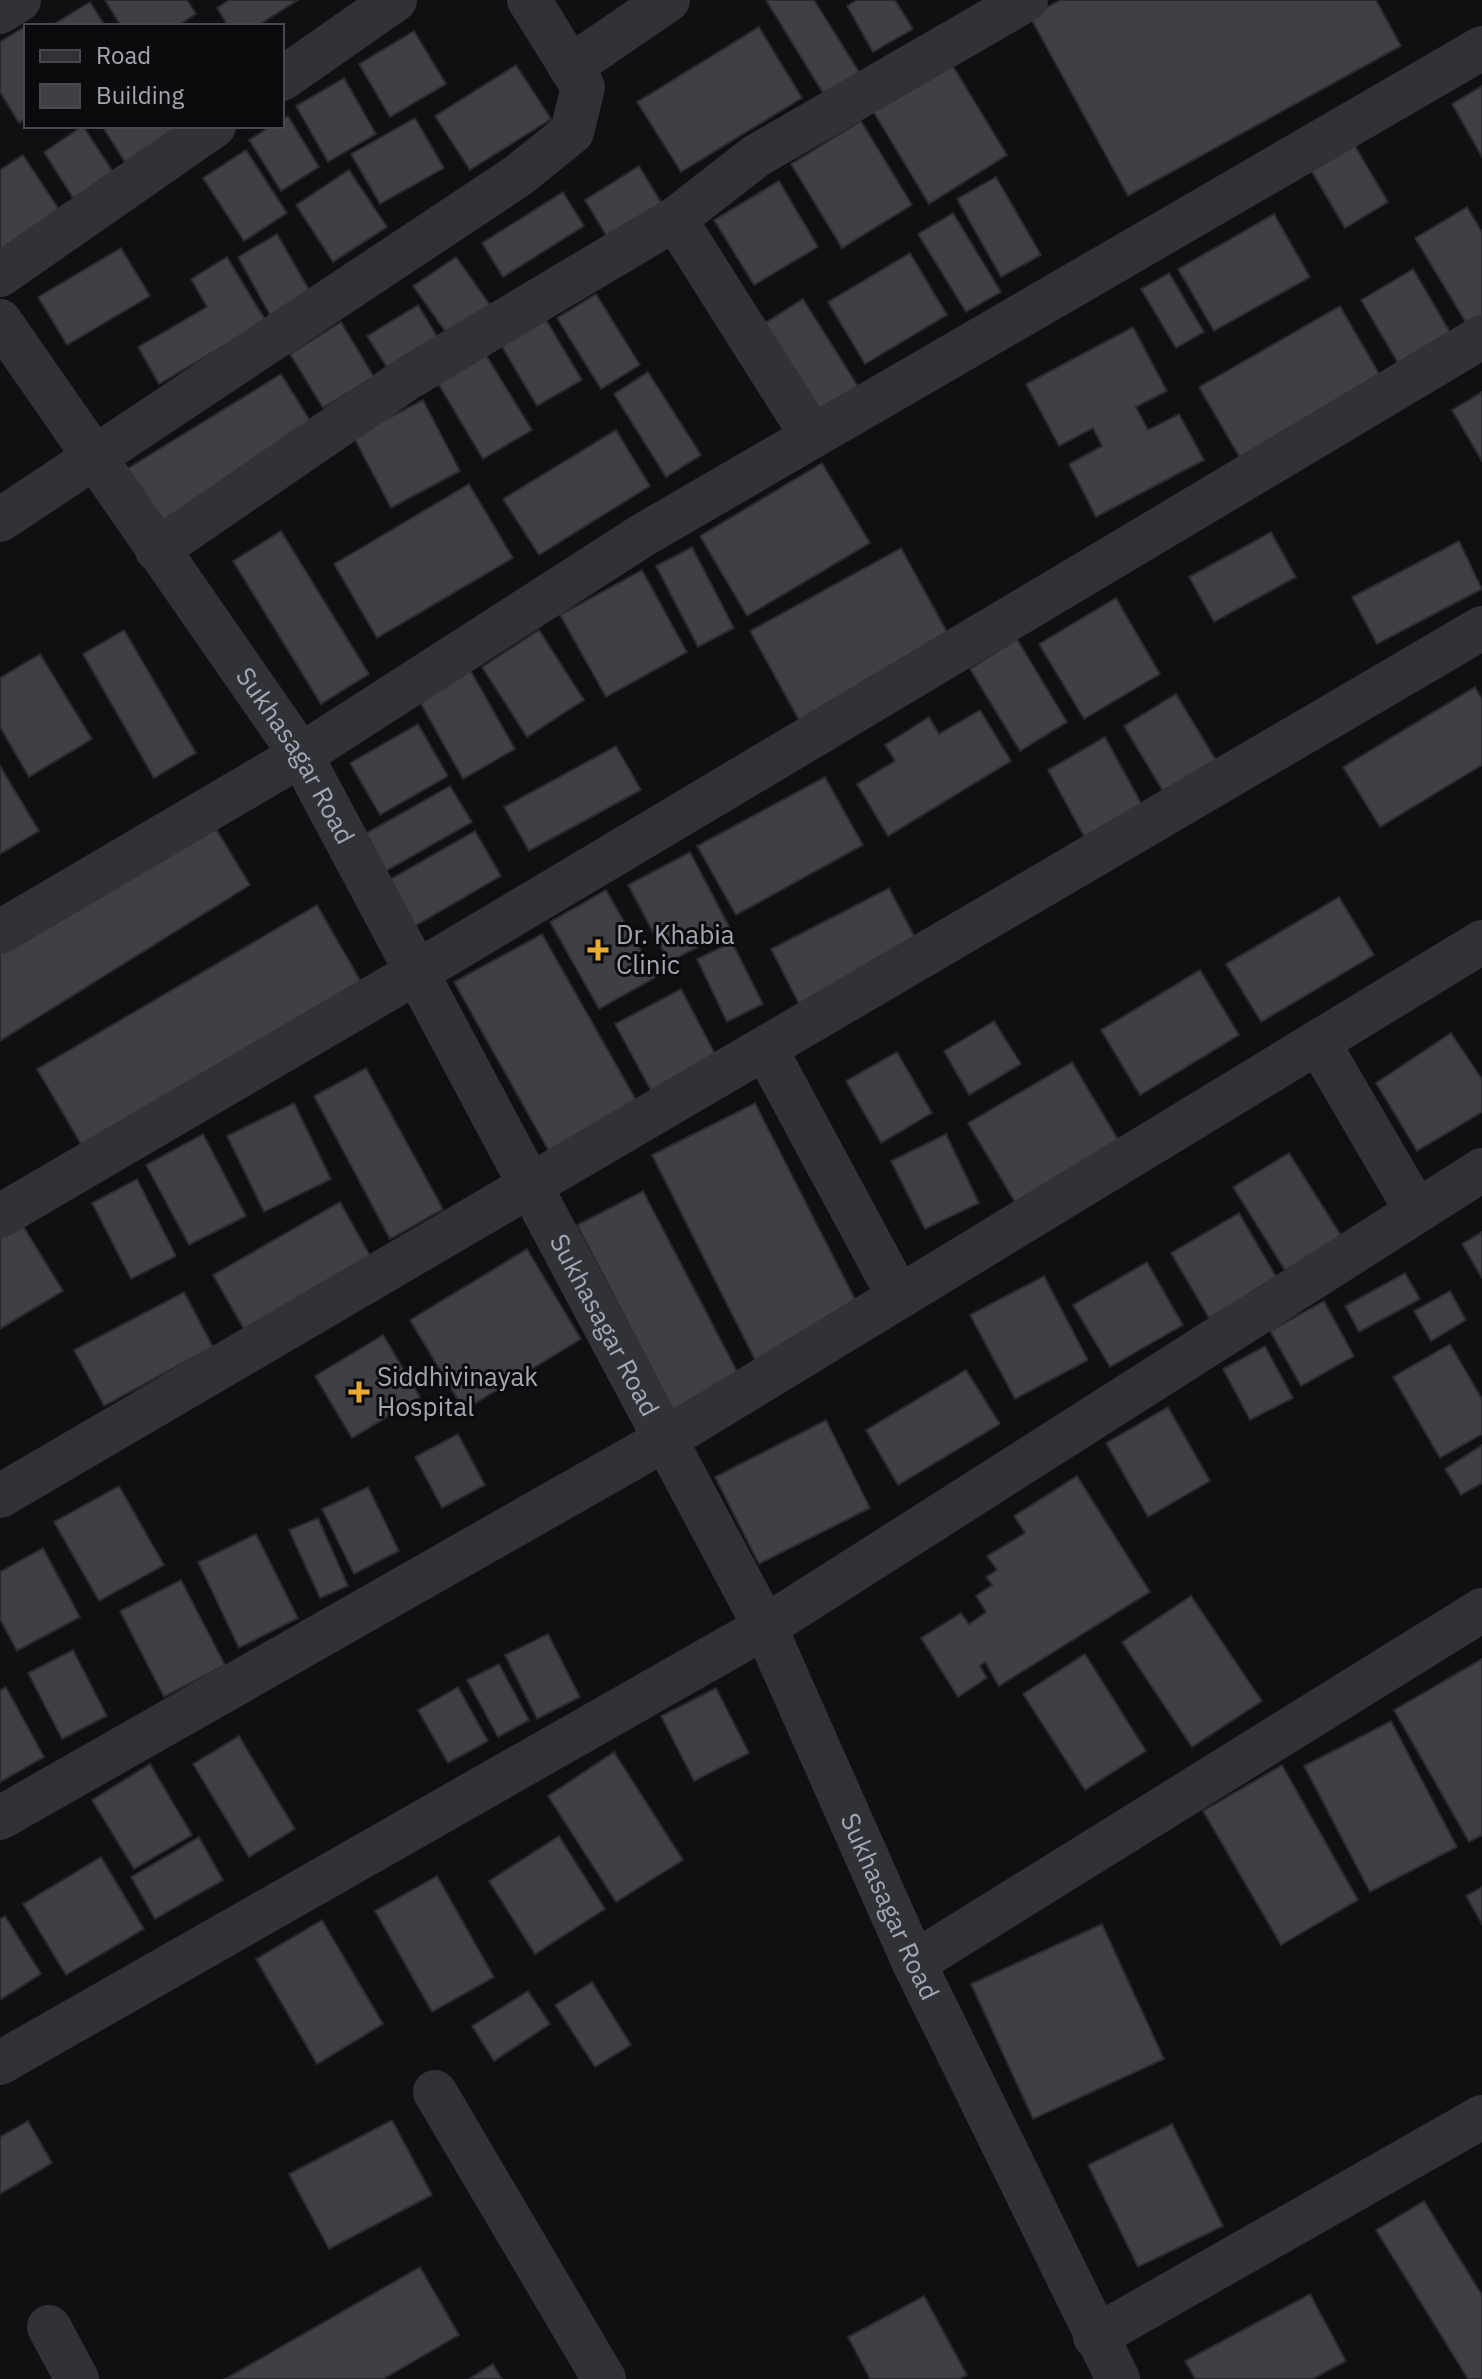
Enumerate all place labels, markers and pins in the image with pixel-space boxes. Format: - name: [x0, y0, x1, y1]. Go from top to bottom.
- place label: Dr. Khabia Clinic: [616, 917, 735, 981]
- marker: Dr. Khabia Clinic: [587, 939, 609, 961]
- place label: Siddhivinayak Hospital: [377, 1359, 538, 1423]
- marker: Siddhivinayak Hospital: [348, 1381, 370, 1403]

